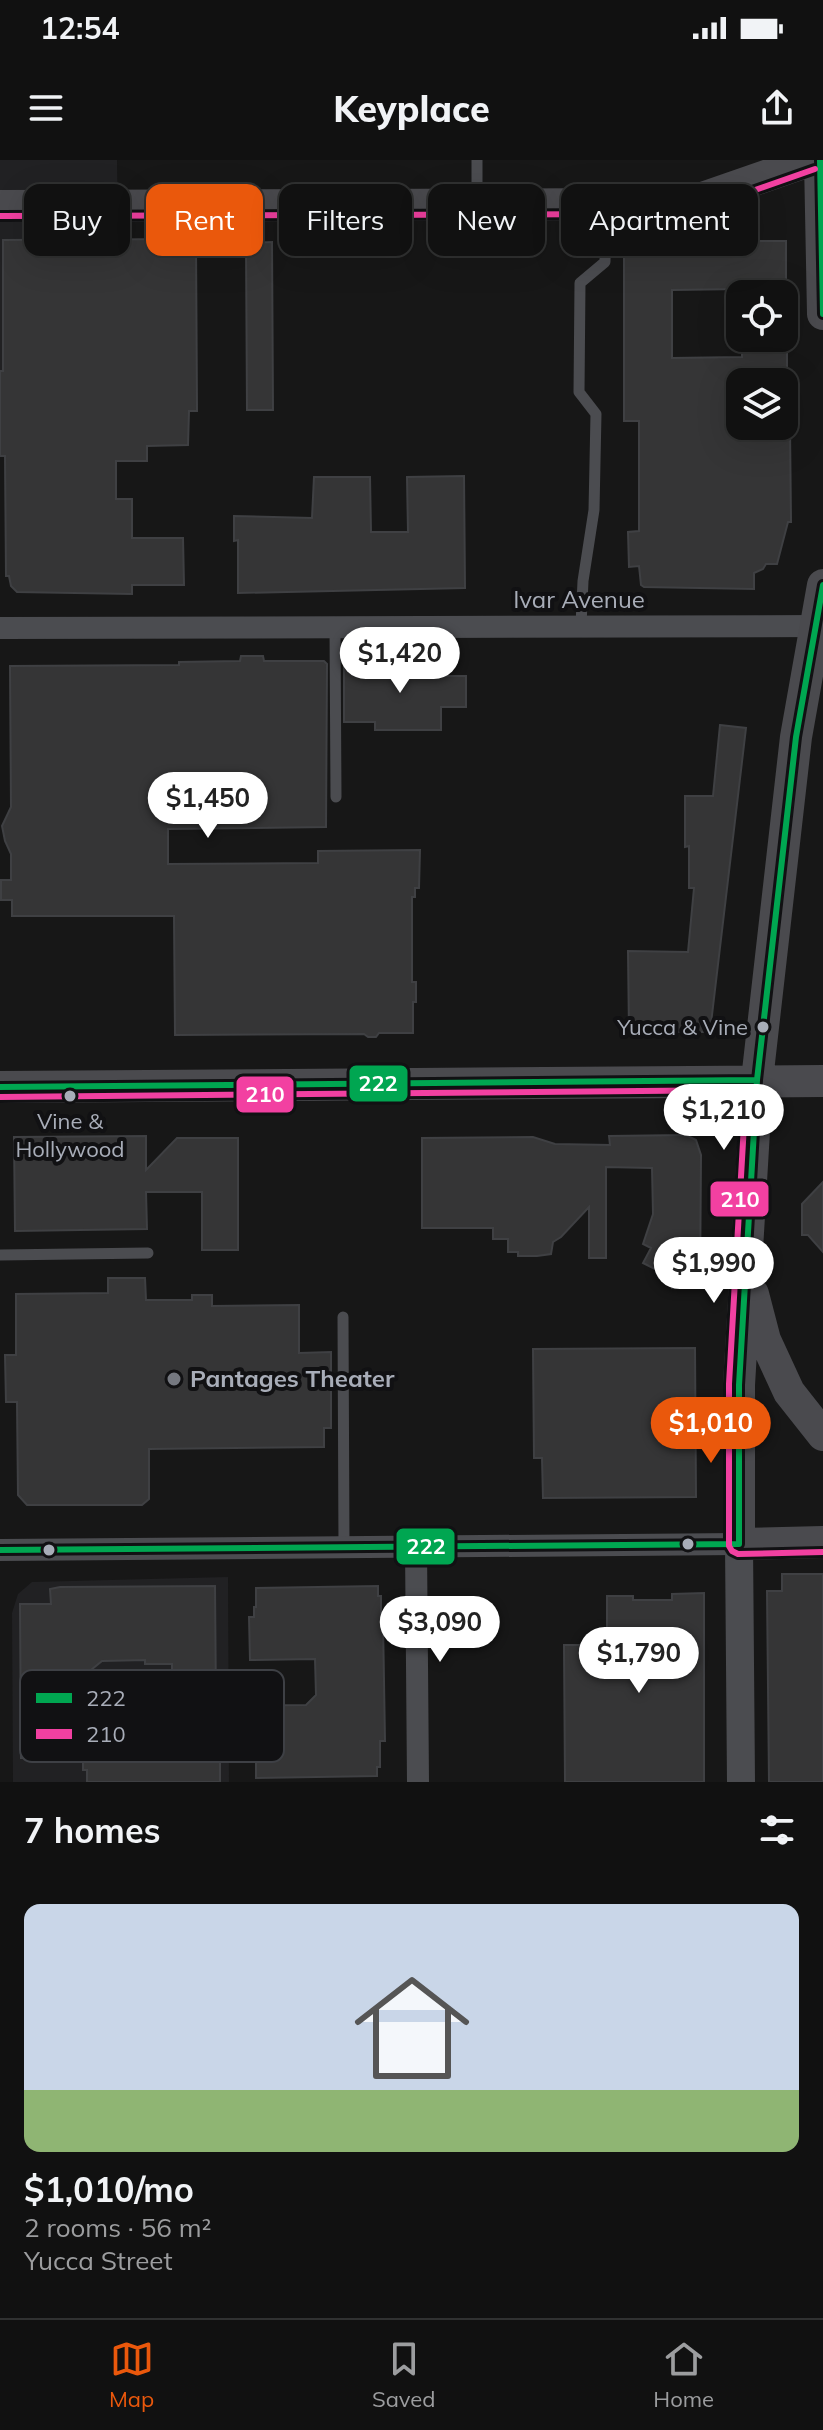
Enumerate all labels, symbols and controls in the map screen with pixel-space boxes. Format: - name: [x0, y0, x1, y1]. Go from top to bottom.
- text: 12:54: [40, 9, 119, 47]
- icon: menu: [24, 86, 68, 130]
- text: Keyplace: [333, 86, 490, 131]
- icon: share: [755, 86, 799, 130]
- chip: Buy: [24, 184, 130, 256]
- chip: Rent: [146, 184, 263, 256]
- chip: Filters: [279, 184, 412, 256]
- chip: New: [428, 184, 545, 256]
- chip: Apartment: [561, 184, 758, 256]
- map controls: [726, 280, 798, 440]
- button: locate: [726, 280, 798, 352]
- button: layers: [726, 368, 798, 440]
- street label: Ivar Avenue: [513, 584, 645, 614]
- pin: $1,420: [335, 627, 465, 695]
- text: $1,420: [358, 636, 442, 669]
- pin: $1,450: [143, 772, 273, 840]
- text: $1,450: [166, 781, 250, 814]
- place label: Yucca & Vine: [616, 1013, 748, 1041]
- marker: Yucca & Vine: [755, 1019, 771, 1035]
- line badge: 222: [348, 1064, 409, 1103]
- text: 222: [358, 1069, 398, 1097]
- line badge: 210: [235, 1075, 295, 1114]
- text: 210: [245, 1080, 285, 1108]
- pin: $1,210: [659, 1084, 789, 1152]
- marker: Vine & Hollywood: [62, 1088, 78, 1104]
- text: $1,210: [682, 1093, 766, 1126]
- place label: Vine & Hollywood: [15, 1107, 125, 1163]
- line badge: 210: [709, 1180, 770, 1218]
- text: 210: [720, 1185, 760, 1213]
- pin: $1,990: [649, 1237, 779, 1305]
- text: $1,990: [672, 1246, 756, 1279]
- place label: Pantages Theater: [190, 1363, 395, 1393]
- marker: Pantages Theater: [165, 1370, 183, 1388]
- pin: $1,010: [646, 1397, 776, 1465]
- text: $1,010: [669, 1406, 753, 1439]
- line badge: 222: [395, 1527, 456, 1566]
- text: 222: [406, 1532, 446, 1560]
- unlabelled marker: [680, 1536, 696, 1552]
- unlabelled marker: [41, 1542, 57, 1558]
- pin: $3,090: [375, 1596, 505, 1664]
- text: $3,090: [398, 1605, 482, 1638]
- pin: $1,790: [574, 1627, 704, 1695]
- text: $1,790: [597, 1636, 681, 1669]
- legend: [20, 1670, 284, 1762]
- text: 222: [86, 1684, 126, 1712]
- text: 210: [86, 1720, 126, 1748]
- icon: filters: [755, 1808, 799, 1852]
- text: 7 homes: [24, 1809, 161, 1852]
- icon: home: [340, 1956, 484, 2100]
- text: $1,010/mo: [24, 2168, 194, 2211]
- text: 2 rooms · 56 m²: [24, 2211, 211, 2244]
- text: Yucca Street: [24, 2244, 173, 2277]
- tab: Map: [109, 2337, 154, 2413]
- tab: Saved: [372, 2337, 436, 2413]
- tab: Home: [653, 2337, 714, 2413]

